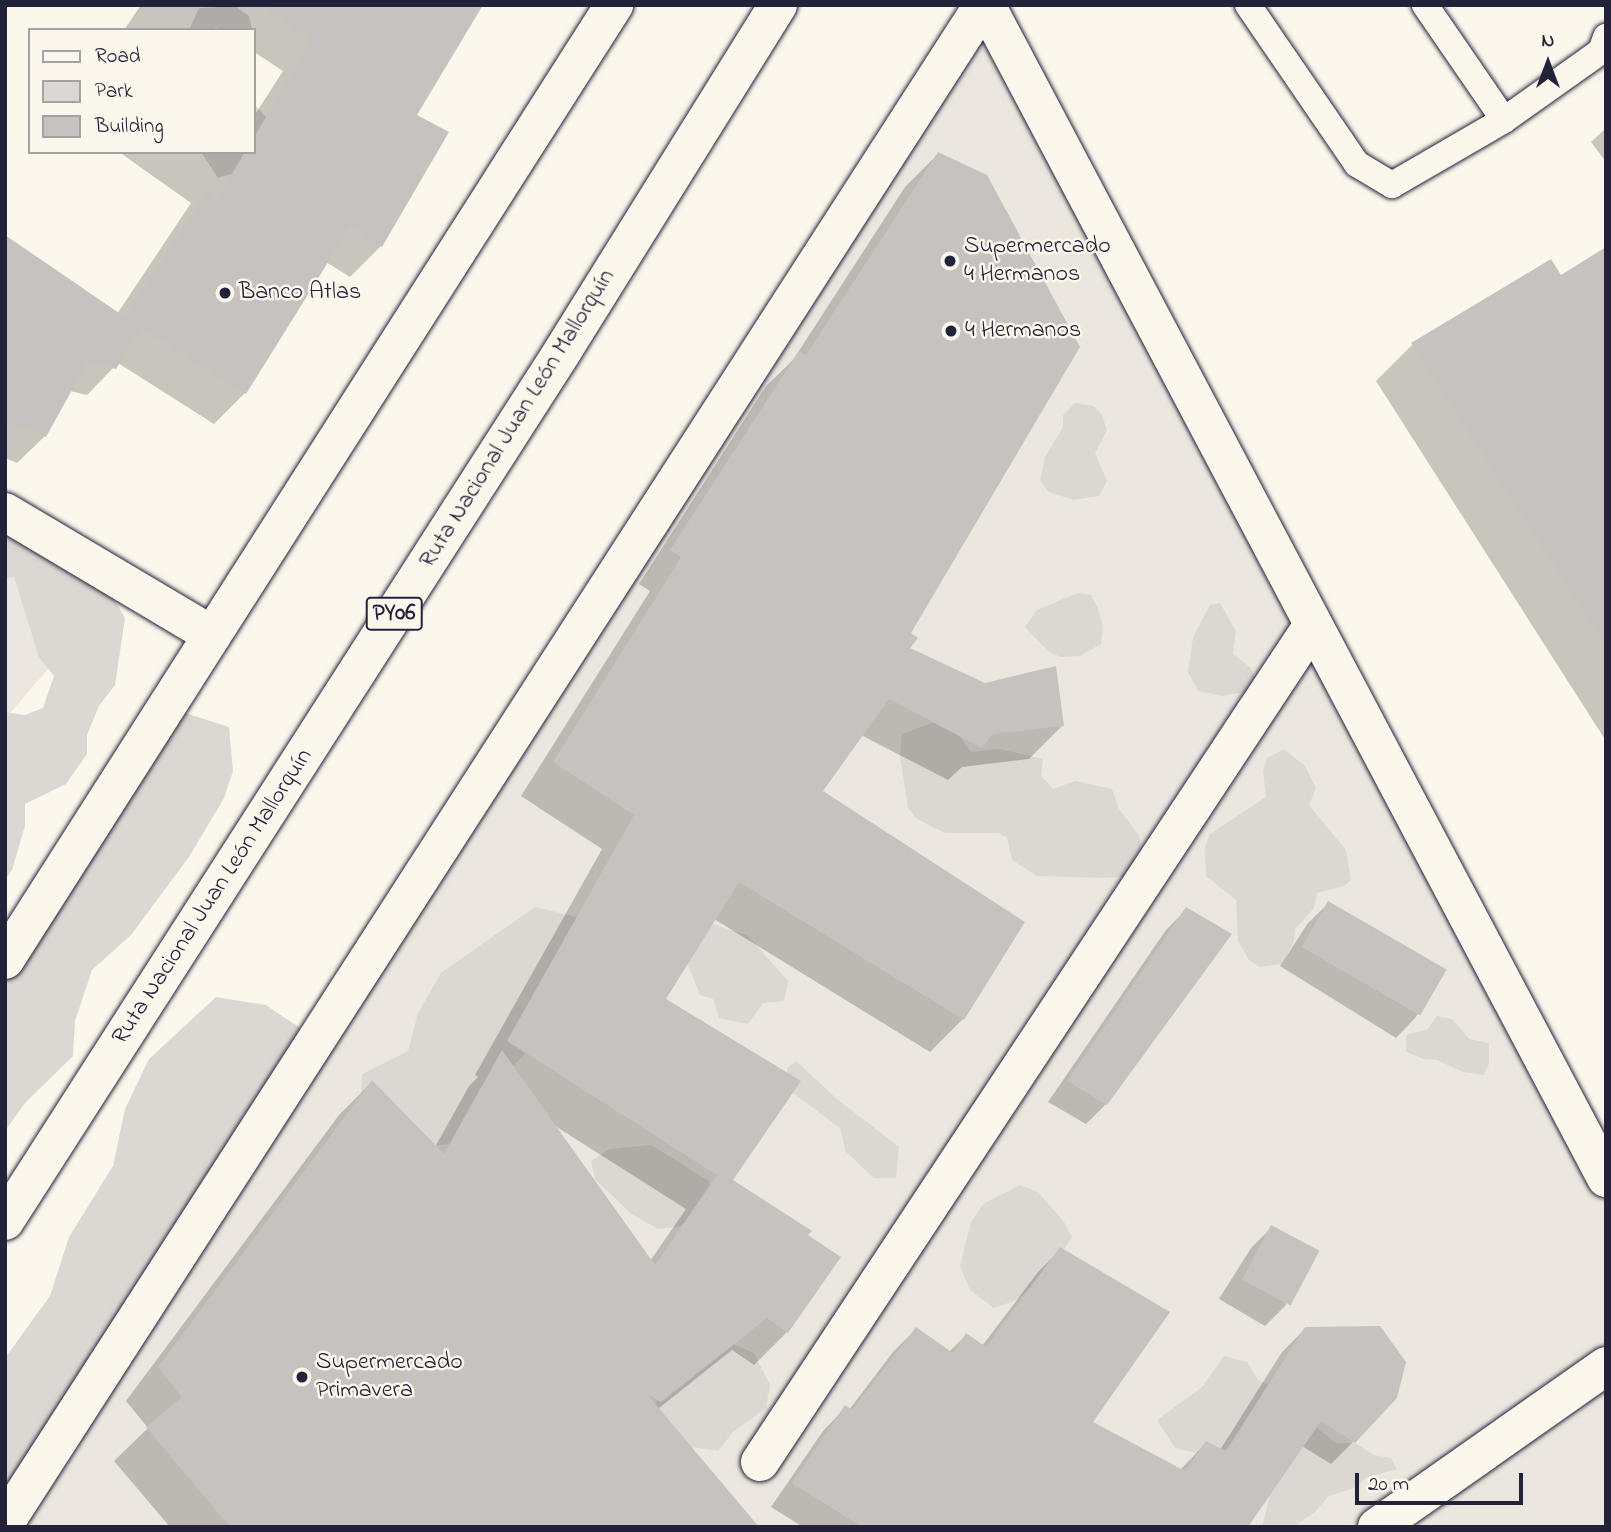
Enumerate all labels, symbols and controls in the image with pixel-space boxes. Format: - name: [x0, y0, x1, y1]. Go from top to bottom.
- legend: [28, 28, 256, 154]
- north arrow: [1513, 28, 1583, 98]
- text: N: [1542, 28, 1554, 55]
- text: Road: [95, 42, 141, 72]
- text: Park: [95, 77, 133, 107]
- text: Building: [95, 112, 164, 142]
- place label: Supermercado 4 Hermanos: [964, 233, 1111, 289]
- marker: Supermercado 4 Hermanos: [942, 253, 958, 269]
- street label: Ruta Nacional Juan León Mallorquín: [414, 264, 622, 574]
- place label: Banco Atlas: [239, 279, 361, 307]
- marker: Banco Atlas: [217, 285, 233, 301]
- place label: 4 Hermanos: [965, 317, 1081, 345]
- marker: 4 Hermanos: [943, 323, 959, 339]
- road number: PY06: [364, 594, 424, 634]
- street label: Ruta Nacional Juan León Mallorquín: [106, 744, 320, 1050]
- place label: Supermercado Primavera: [316, 1349, 463, 1405]
- marker: Supermercado Primavera: [294, 1369, 310, 1385]
- scale bar: [1359, 1458, 1527, 1502]
- text: 20 m: [1368, 1470, 1409, 1500]

